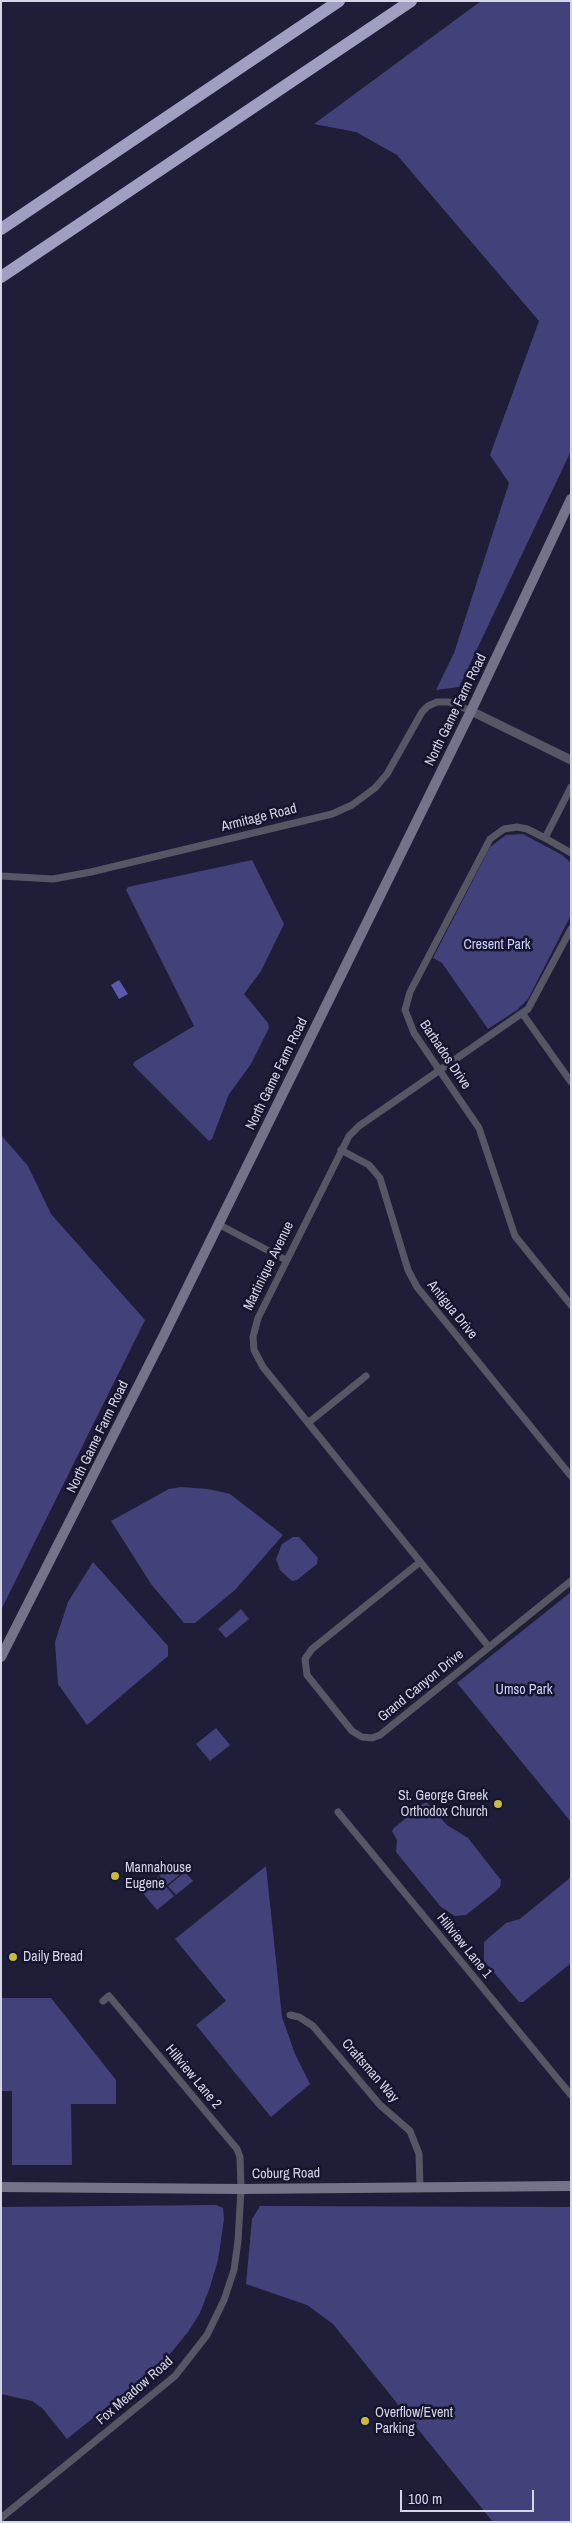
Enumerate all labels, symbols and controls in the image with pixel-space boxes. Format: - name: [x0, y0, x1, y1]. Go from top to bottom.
- street label: North Game Farm Road: [422, 651, 490, 769]
- street label: Armitage Road: [220, 801, 298, 835]
- park label: Cresent Park: [464, 937, 530, 953]
- street label: North Game Farm Road: [243, 1015, 311, 1133]
- street label: Barbados Drive: [416, 1017, 474, 1093]
- street label: Martinique Avenue: [240, 1219, 298, 1313]
- street label: Antigua Drive: [423, 1277, 481, 1343]
- street label: North Game Farm Road: [64, 1378, 132, 1496]
- street label: Grand Canyon Drive: [375, 1646, 467, 1726]
- park label: Umso Park: [496, 1682, 552, 1698]
- place label: St. George Greek Orthodox Church: [398, 1788, 488, 1820]
- marker: St. George Greek Orthodox Church: [492, 1798, 504, 1810]
- place label: Mannahouse Eugene: [125, 1860, 191, 1892]
- marker: Mannahouse Eugene: [109, 1870, 121, 1882]
- street label: Hillview Lane 1: [433, 1910, 495, 1982]
- place label: Daily Bread: [23, 1949, 83, 1965]
- marker: Daily Bread: [7, 1951, 19, 1963]
- street label: Craftsman Way: [338, 2036, 402, 2106]
- street label: Hillview Lane 2: [161, 2042, 225, 2112]
- street label: Coburg Road: [252, 2165, 320, 2183]
- street label: Fox Meadow Road: [93, 2353, 177, 2429]
- place label: Overflow/Event Parking: [375, 2405, 453, 2438]
- marker: Overflow/Event Parking: [359, 2415, 371, 2427]
- scale bar: [402, 2480, 536, 2512]
- text: 100 m: [408, 2488, 442, 2509]

